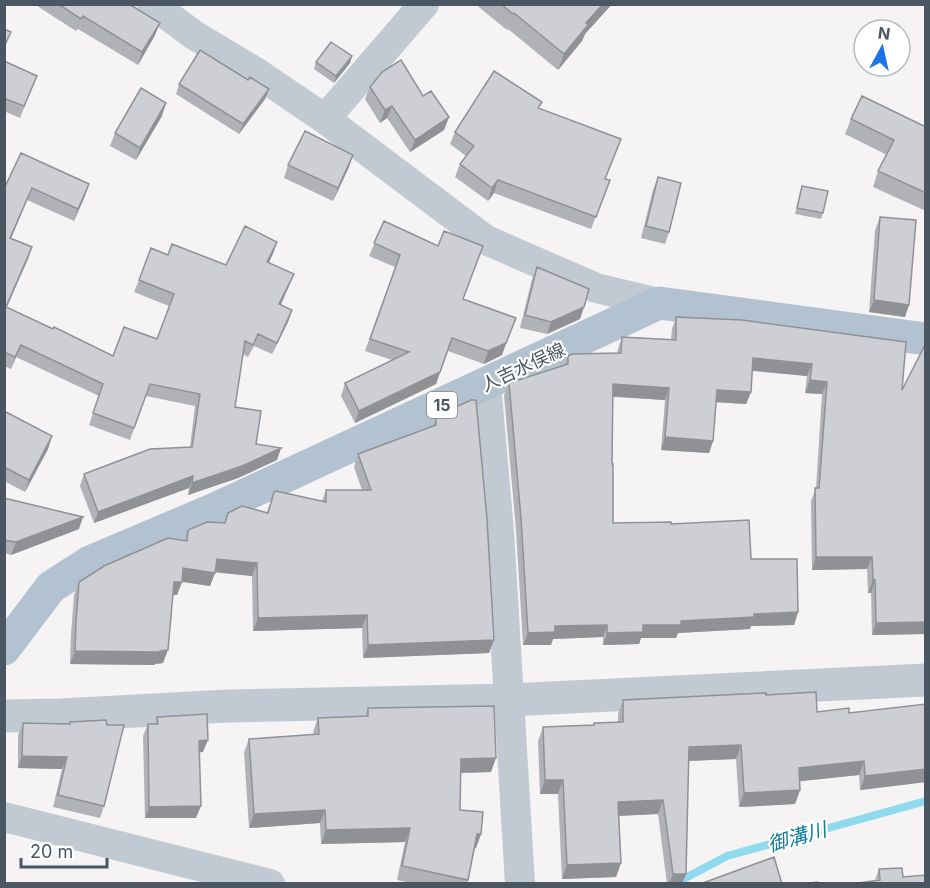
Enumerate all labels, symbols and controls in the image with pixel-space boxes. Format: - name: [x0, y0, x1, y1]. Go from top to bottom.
- north arrow: [852, 18, 912, 78]
- text: N: [877, 22, 892, 44]
- street label: 人吉水俣線: [478, 338, 568, 396]
- road number: 15: [427, 392, 457, 418]
- water label: 御溝川: [765, 817, 831, 857]
- scale bar: [21, 831, 106, 869]
- text: 20 m: [30, 841, 73, 862]

